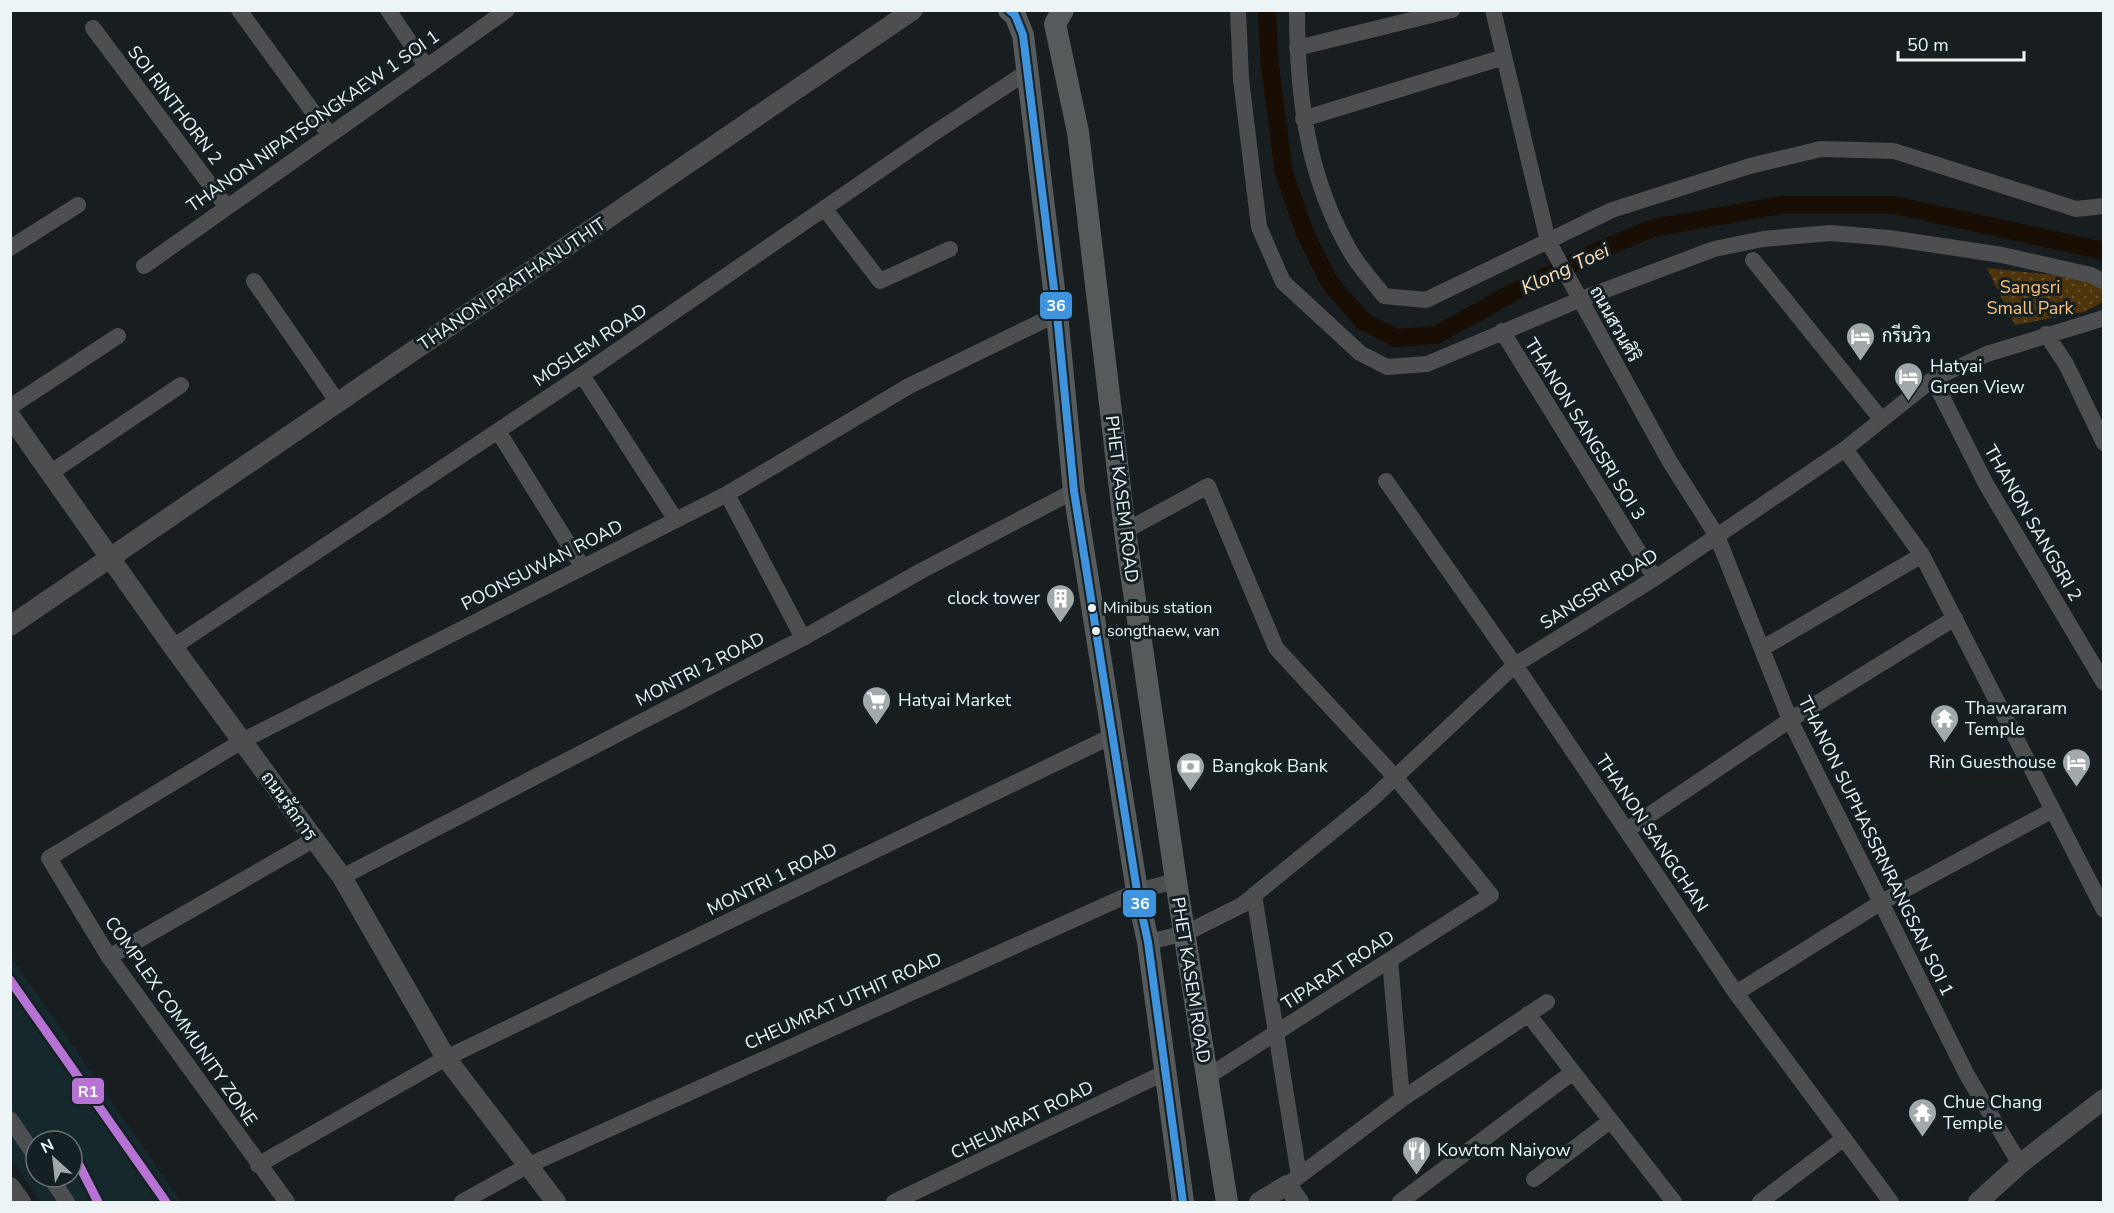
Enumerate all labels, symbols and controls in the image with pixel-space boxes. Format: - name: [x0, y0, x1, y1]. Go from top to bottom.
- street label: THANON NIPATSONGKAEW 1 SOI 1: [182, 24, 444, 218]
- scale bar: [1898, 24, 2024, 62]
- text: 50 m: [1907, 33, 1949, 57]
- street label: SOI RINTHORN 2: [122, 41, 228, 169]
- street label: THANON PRATHANUTHIT: [413, 212, 611, 356]
- water label: Klong Toei: [1516, 237, 1614, 301]
- park label: Sangsri Small Park: [1986, 275, 2075, 320]
- street label: ถนนสวนศิริ: [1584, 281, 1646, 367]
- line badge: 36: [1039, 291, 1073, 320]
- text: 36: [1046, 295, 1066, 317]
- street label: MOSLEM ROAD: [528, 298, 652, 392]
- hotel icon: กรีนวิว: [1845, 320, 1877, 362]
- place label: กรีนวิว: [1882, 323, 1931, 348]
- street label: THANON SANGSRI SOI 3: [1519, 333, 1651, 525]
- place label: Hatyai Green View: [1930, 354, 2025, 399]
- hotel icon: Hatyai Green View: [1893, 360, 1925, 402]
- street label: PHET KASEM ROAD: [1100, 414, 1144, 584]
- street label: THANON SANGSRI 2: [1979, 441, 2087, 605]
- street label: POONSUWAN ROAD: [457, 514, 627, 616]
- street label: SANGSRI ROAD: [1535, 543, 1663, 635]
- building icon: clock tower: [1045, 582, 1077, 624]
- place label: clock tower: [947, 586, 1041, 610]
- place label: Minibus station: [1103, 597, 1212, 619]
- marker: Minibus station: [1086, 602, 1098, 614]
- place label: songthaew, van: [1107, 620, 1220, 642]
- marker: songthaew, van: [1090, 625, 1102, 637]
- street label: MONTRI 2 ROAD: [631, 626, 769, 712]
- supermarket icon: Hatyai Market: [861, 684, 893, 726]
- place label: Hatyai Market: [898, 688, 1012, 712]
- street label: THANON SUPHASSRNRANGSAN SOI 1: [1793, 692, 1959, 1000]
- place label: Thawararam Temple: [1965, 696, 2067, 741]
- temple icon: Thawararam Temple: [1928, 702, 1960, 744]
- hotel icon: Rin Guesthouse: [2061, 746, 2093, 788]
- street label: THANON SANGCHAN: [1590, 749, 1714, 917]
- bank icon: Bangkok Bank: [1175, 750, 1207, 792]
- place label: Rin Guesthouse: [1929, 750, 2056, 774]
- place label: Bangkok Bank: [1212, 754, 1329, 778]
- street label: ถนนรัถการ: [256, 766, 322, 846]
- street label: MONTRI 1 ROAD: [703, 837, 841, 921]
- line badge: 36: [1122, 889, 1157, 918]
- text: 36: [1130, 893, 1150, 915]
- street label: PHET KASEM ROAD: [1166, 895, 1216, 1065]
- street label: COMPLEX COMMUNITY ZONE: [99, 912, 263, 1130]
- street label: TIPARAT ROAD: [1277, 925, 1399, 1015]
- street label: CHEUMRAT UTHIT ROAD: [741, 947, 945, 1055]
- street label: CHEUMRAT ROAD: [947, 1075, 1097, 1165]
- line badge: R1: [71, 1077, 105, 1105]
- text: R1: [78, 1081, 98, 1103]
- place label: Chue Chang Temple: [1943, 1090, 2042, 1135]
- temple icon: Chue Chang Temple: [1906, 1096, 1938, 1138]
- north arrow: [24, 1129, 84, 1189]
- text: N: [37, 1134, 58, 1159]
- restaurant icon: Kowtom Naiyow: [1400, 1134, 1432, 1176]
- place label: Kowtom Naiyow: [1437, 1138, 1571, 1162]

